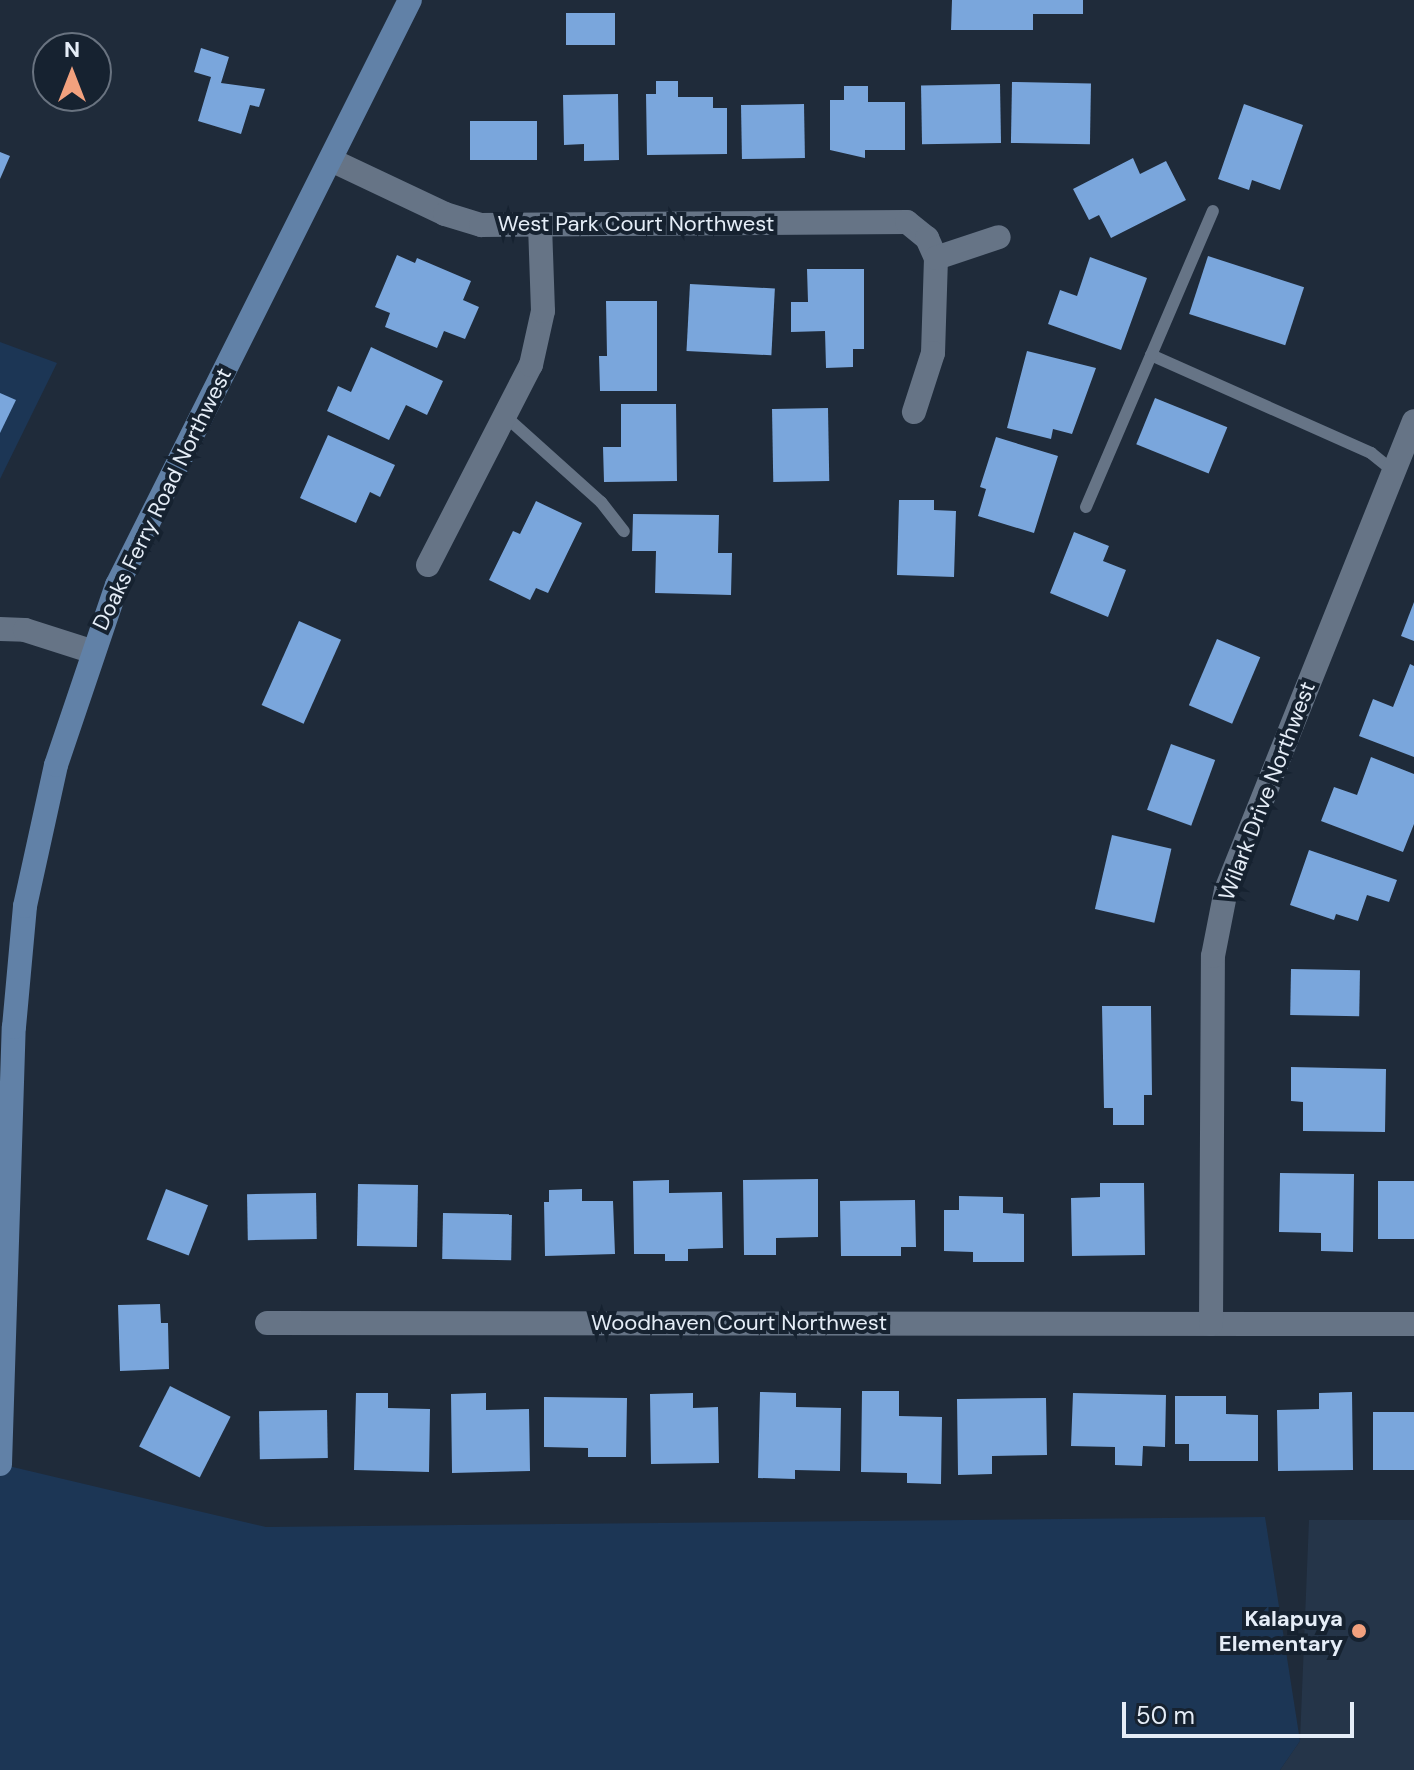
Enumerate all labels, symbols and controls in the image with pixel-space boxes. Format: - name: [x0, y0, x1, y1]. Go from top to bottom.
- north arrow: [32, 32, 112, 112]
- text: N: [64, 35, 80, 64]
- street label: West Park Court Northwest: [498, 211, 774, 237]
- street label: Doaks Ferry Road Northwest: [87, 364, 237, 634]
- street label: Wilark Drive Northwest: [1213, 678, 1321, 904]
- street label: Woodhaven Court Northwest: [591, 1310, 887, 1336]
- place label: Kalapuya Elementary: [1219, 1605, 1343, 1656]
- marker: Kalapuya Elementary: [1350, 1622, 1368, 1640]
- scale bar: [1126, 1686, 1358, 1736]
- text: 50 m: [1136, 1700, 1195, 1731]

